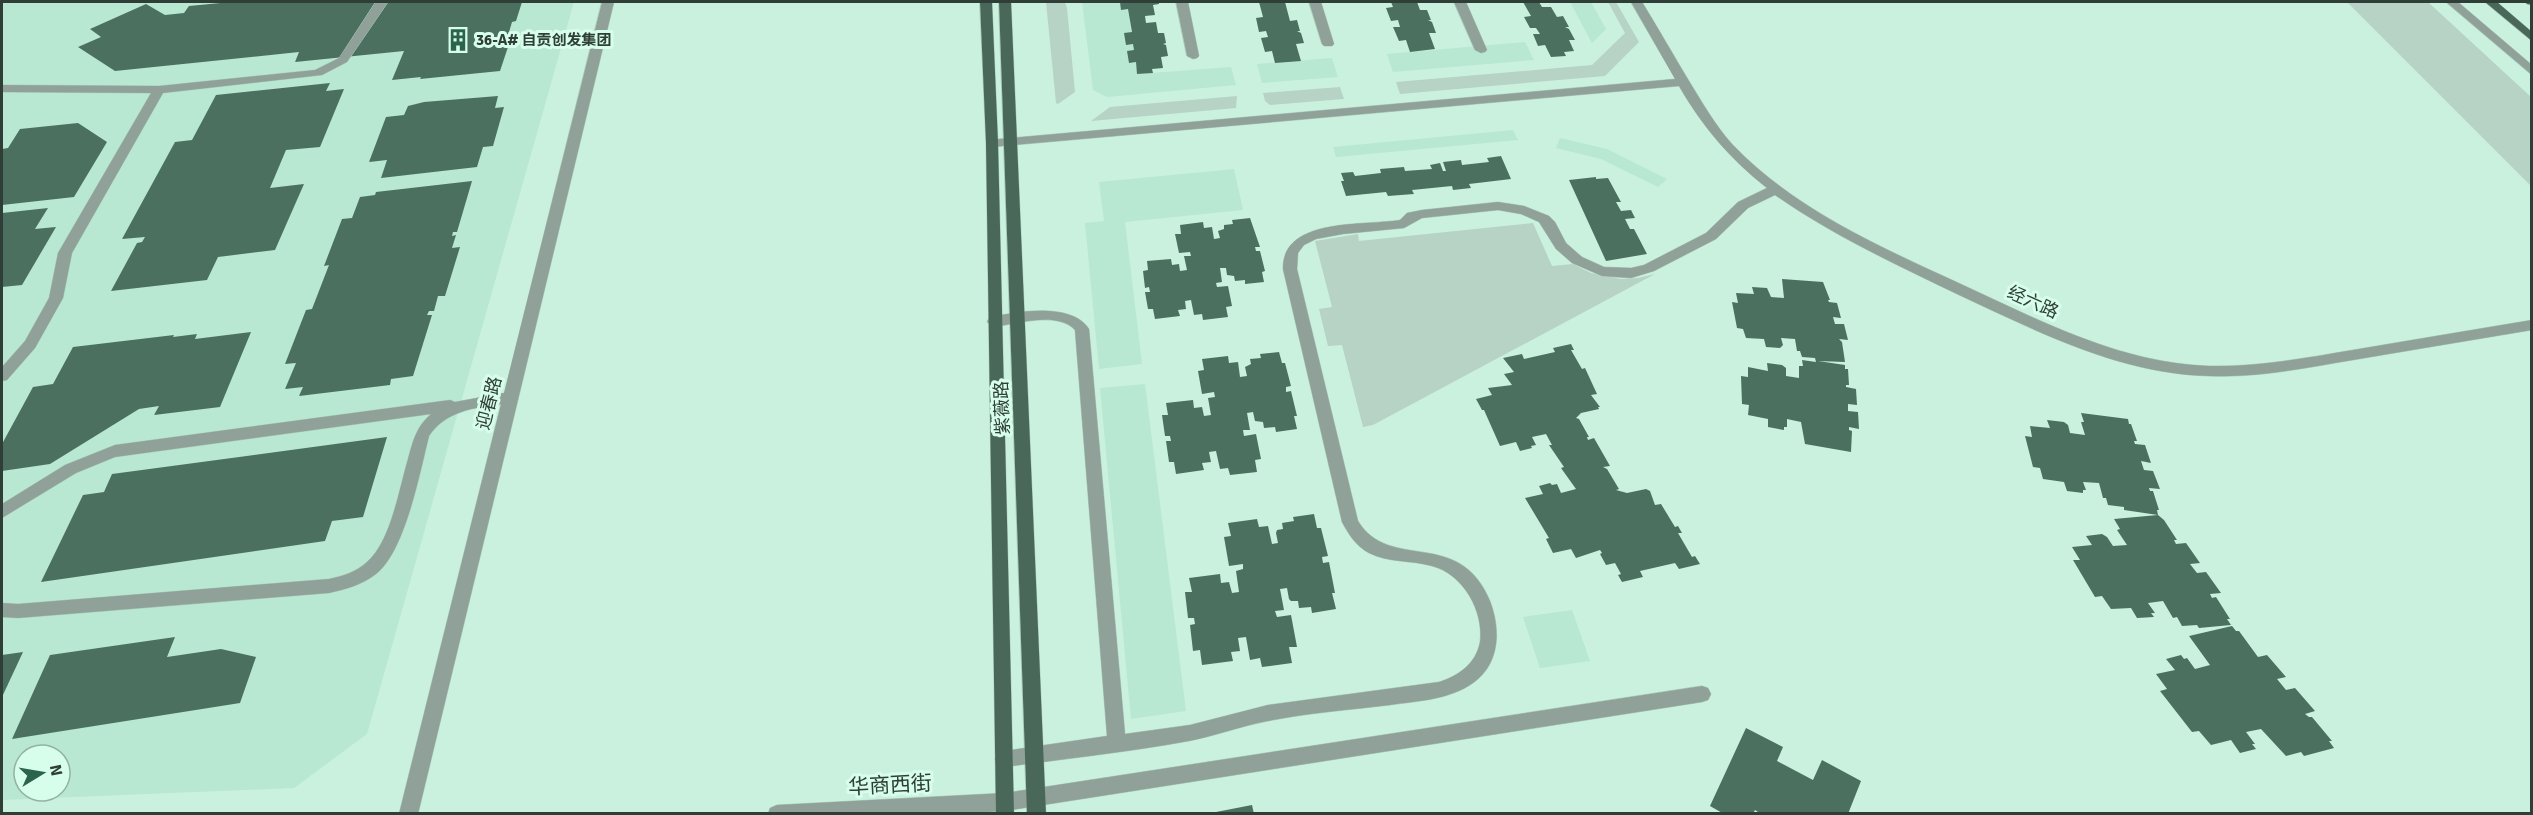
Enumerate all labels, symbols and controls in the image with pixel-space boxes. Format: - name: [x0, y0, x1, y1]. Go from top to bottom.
- building icon: 36-A# 自贡创发集团: [445, 27, 471, 53]
- place label: 36-A# 自贡创发集团: [476, 31, 611, 49]
- street label: 经六路: [2004, 281, 2062, 323]
- street label: 迎春路: [472, 374, 506, 432]
- street label: 紫薇路: [990, 381, 1014, 435]
- north arrow: [12, 743, 72, 803]
- text: N: [45, 763, 67, 778]
- street label: 华商西街: [847, 770, 933, 800]

